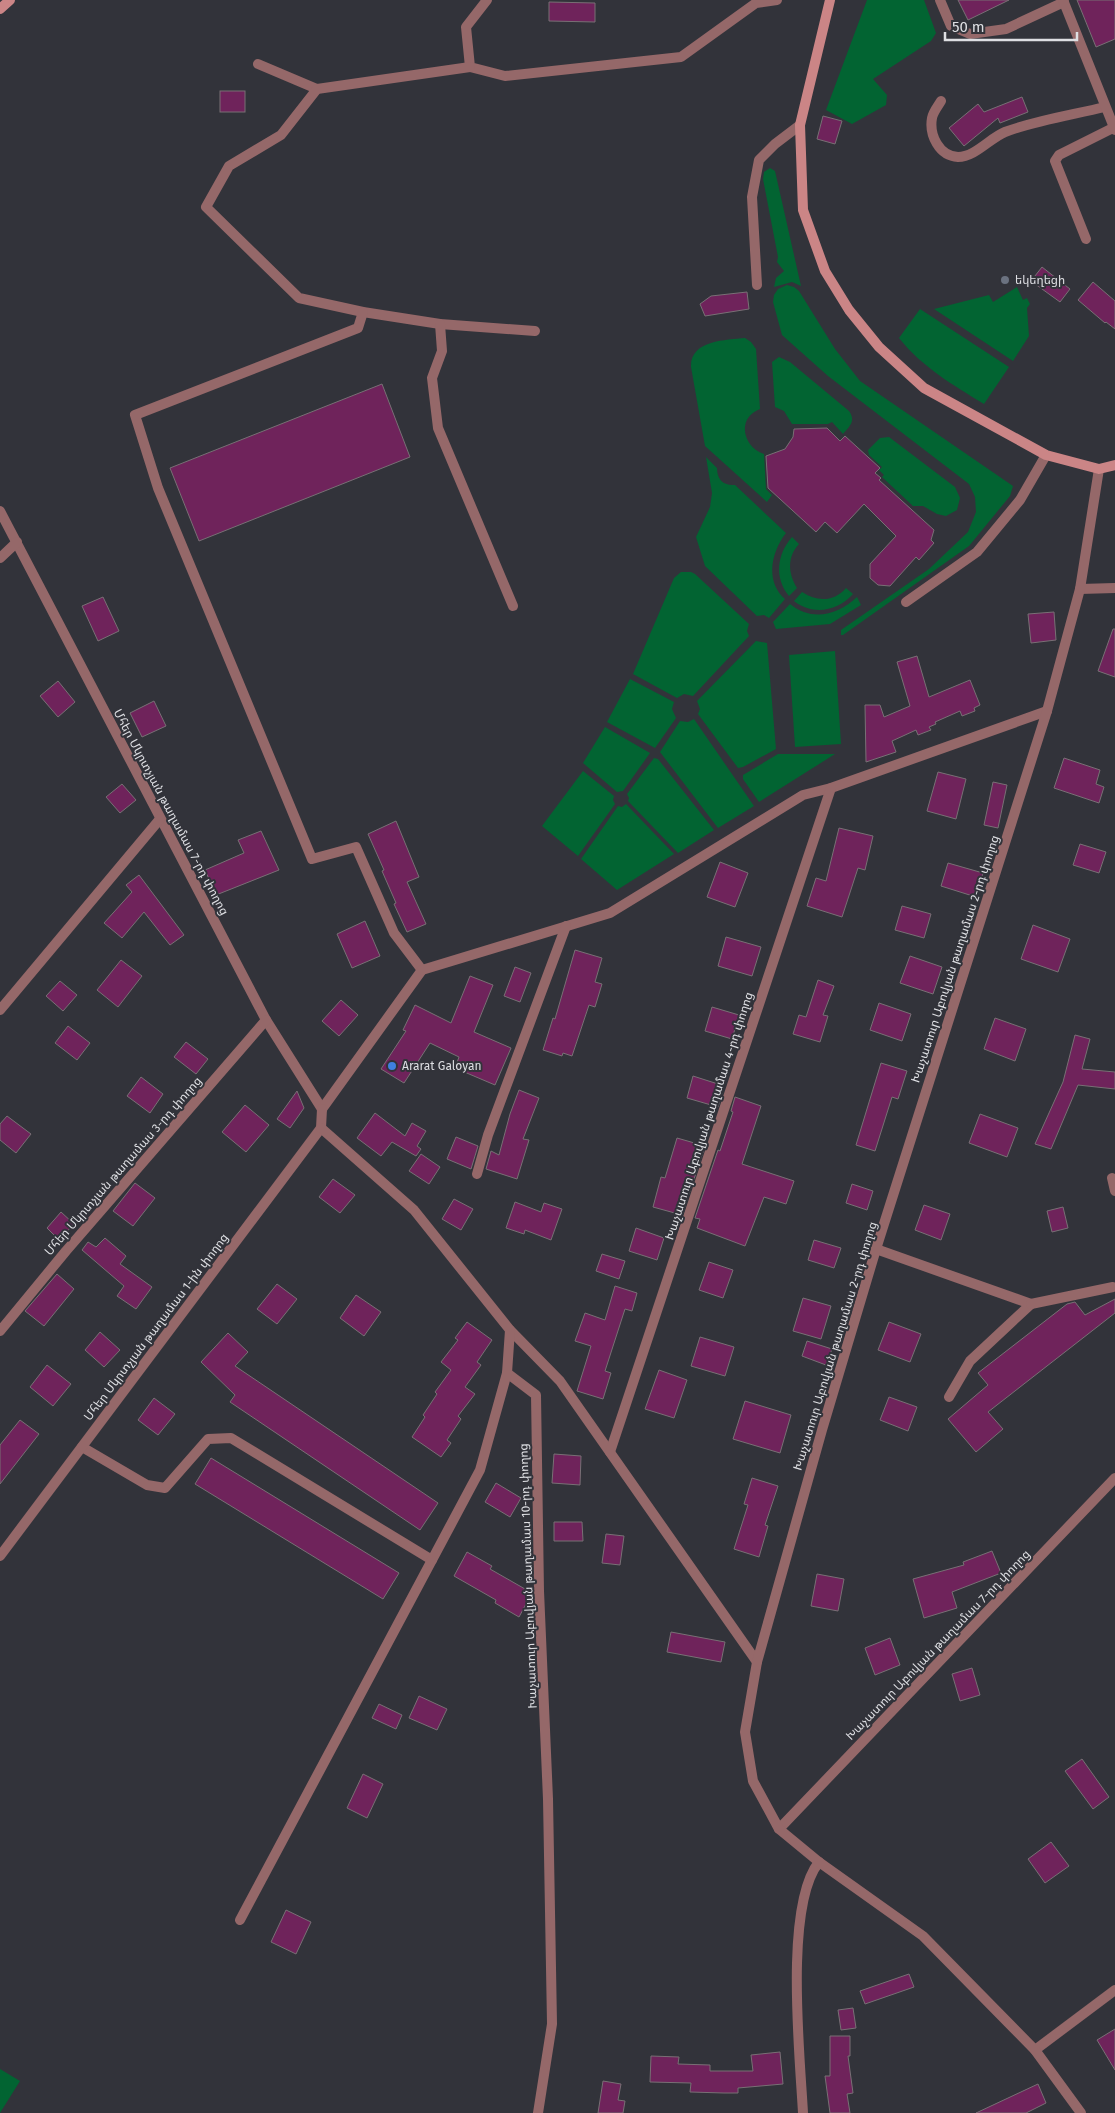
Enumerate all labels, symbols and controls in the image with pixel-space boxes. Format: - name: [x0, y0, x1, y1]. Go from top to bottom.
- scale bar: [945, 10, 1078, 42]
- text: 50 m: [952, 18, 985, 36]
- place label: եկեղեցի: [1015, 273, 1065, 287]
- marker: եկեղեցի: [999, 274, 1011, 286]
- street label: Մհեր Մկրտչյան թաղամաս 7-րդ փողոց: [111, 707, 231, 917]
- street label: Խաչատուր Աբովյան թաղամաս 2-րդ փողոց: [908, 833, 1002, 1085]
- street label: Խաչատուր Աբովյան թաղամաս 4-րդ փողոց: [662, 990, 756, 1242]
- place label: Ararat Galoyan: [402, 1059, 482, 1073]
- marker: Ararat Galoyan: [386, 1060, 398, 1072]
- street label: Մհեր Մկրտչյան թաղամաս 3-րդ փողոց: [42, 1074, 204, 1258]
- street label: Խաչատուր Աբովյան թաղամաս 2-րդ փողոց: [790, 1220, 880, 1472]
- street label: Մհեր Մկրտչյան թաղամաս 1-ին փողոց: [81, 1231, 231, 1423]
- street label: Խաչատուր Աբովյան թաղամաս 10-րդ փողոց: [516, 1443, 540, 1709]
- street label: Խաչատուր Աբովյան թաղամաս 7-րդ փողոց: [843, 1547, 1033, 1743]

